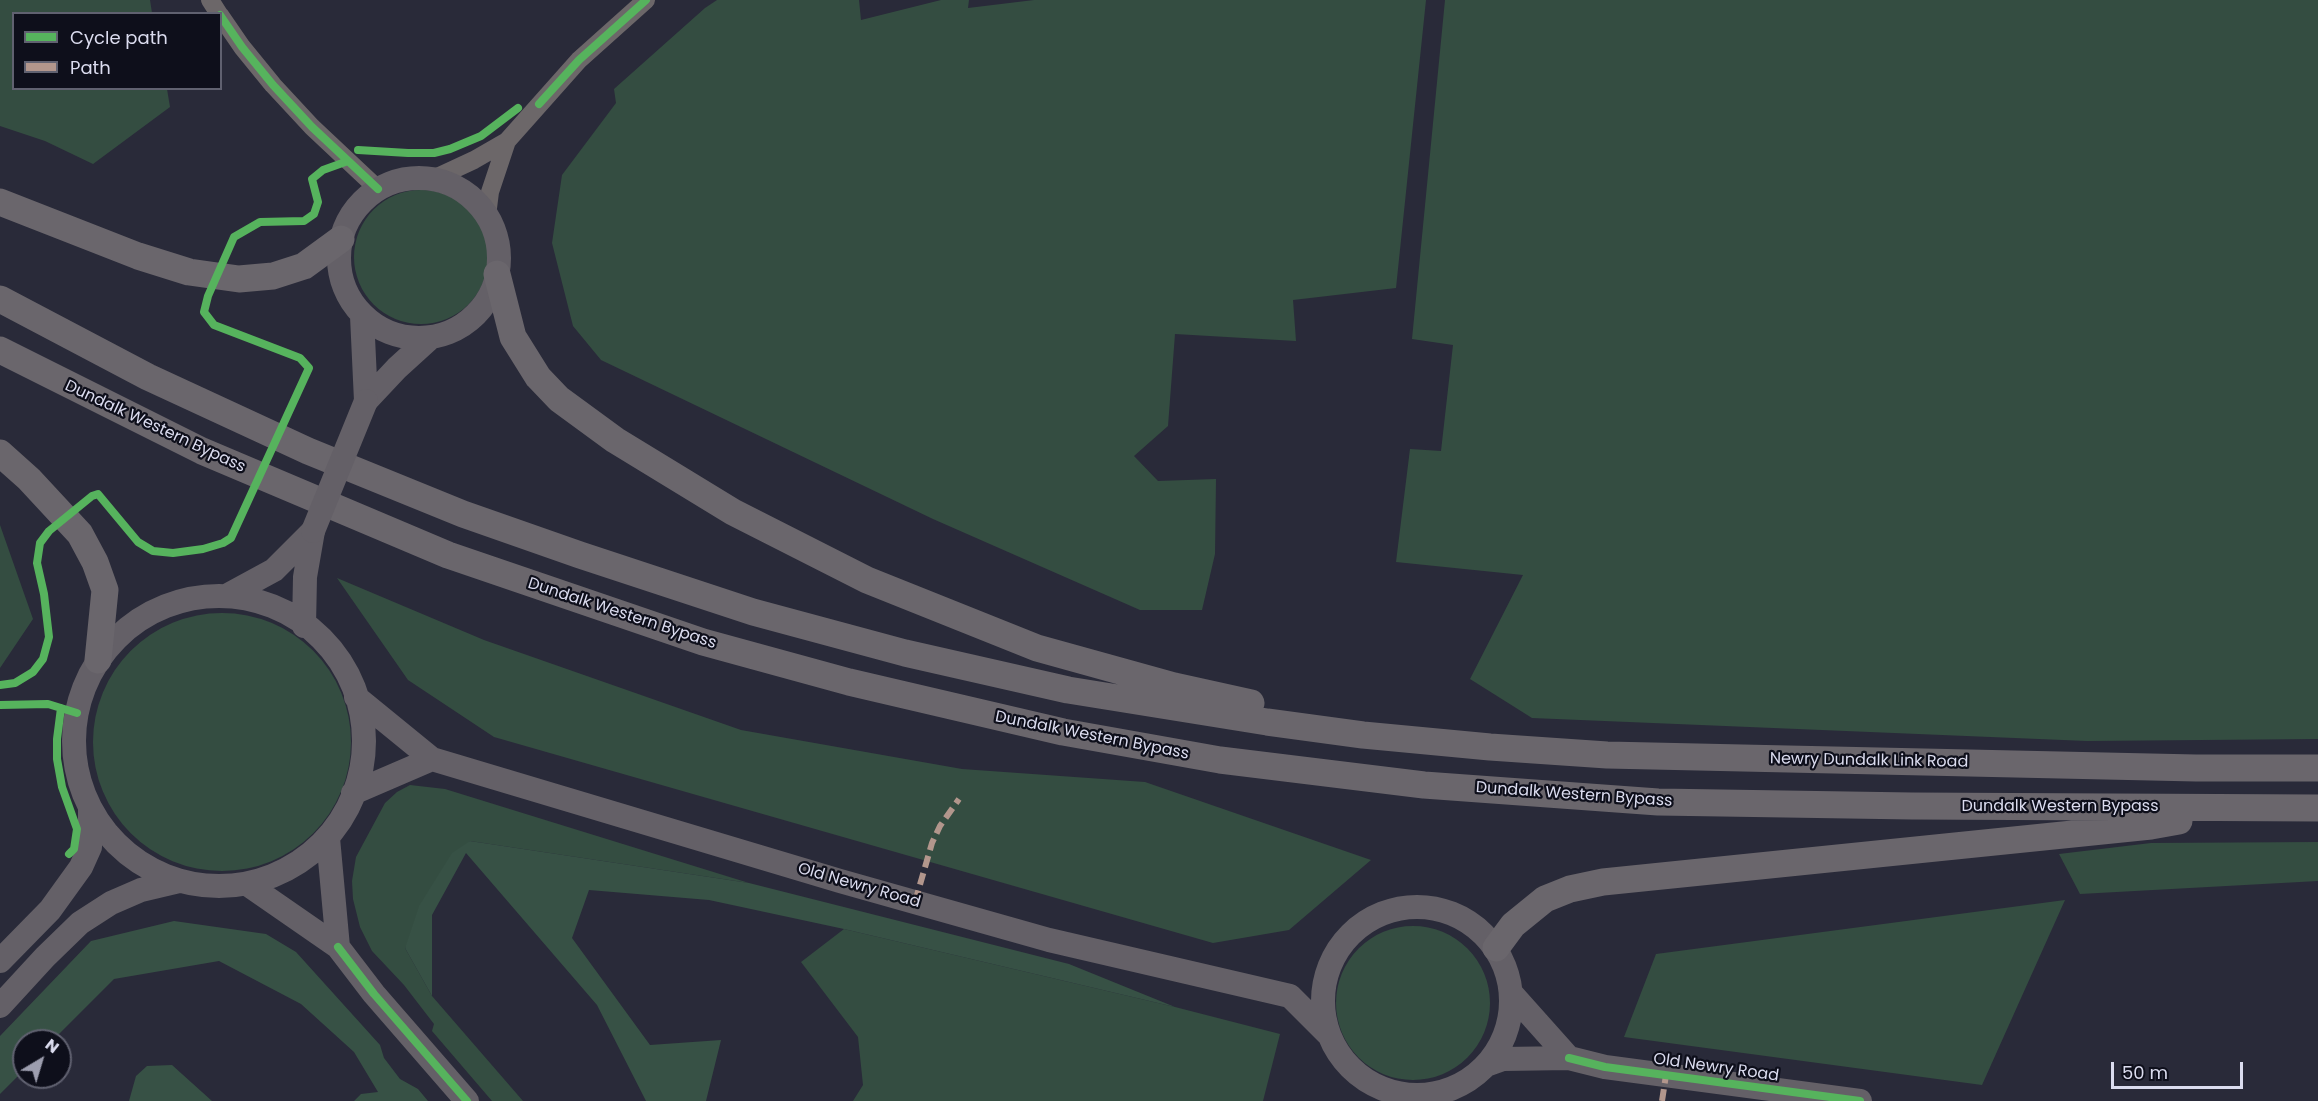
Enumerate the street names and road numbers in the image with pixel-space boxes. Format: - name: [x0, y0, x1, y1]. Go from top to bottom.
- street label: Dundalk Western Bypass: [62, 377, 248, 477]
- street label: Dundalk Western Bypass: [525, 574, 719, 654]
- street label: Dundalk Western Bypass: [993, 708, 1191, 764]
- street label: Newry Dundalk Link Road: [1770, 750, 1968, 772]
- street label: Dundalk Western Bypass: [1475, 779, 1673, 811]
- street label: Dundalk Western Bypass: [1961, 797, 2159, 817]
- street label: Old Newry Road: [795, 859, 923, 913]
- street label: Old Newry Road: [1652, 1050, 1780, 1086]

